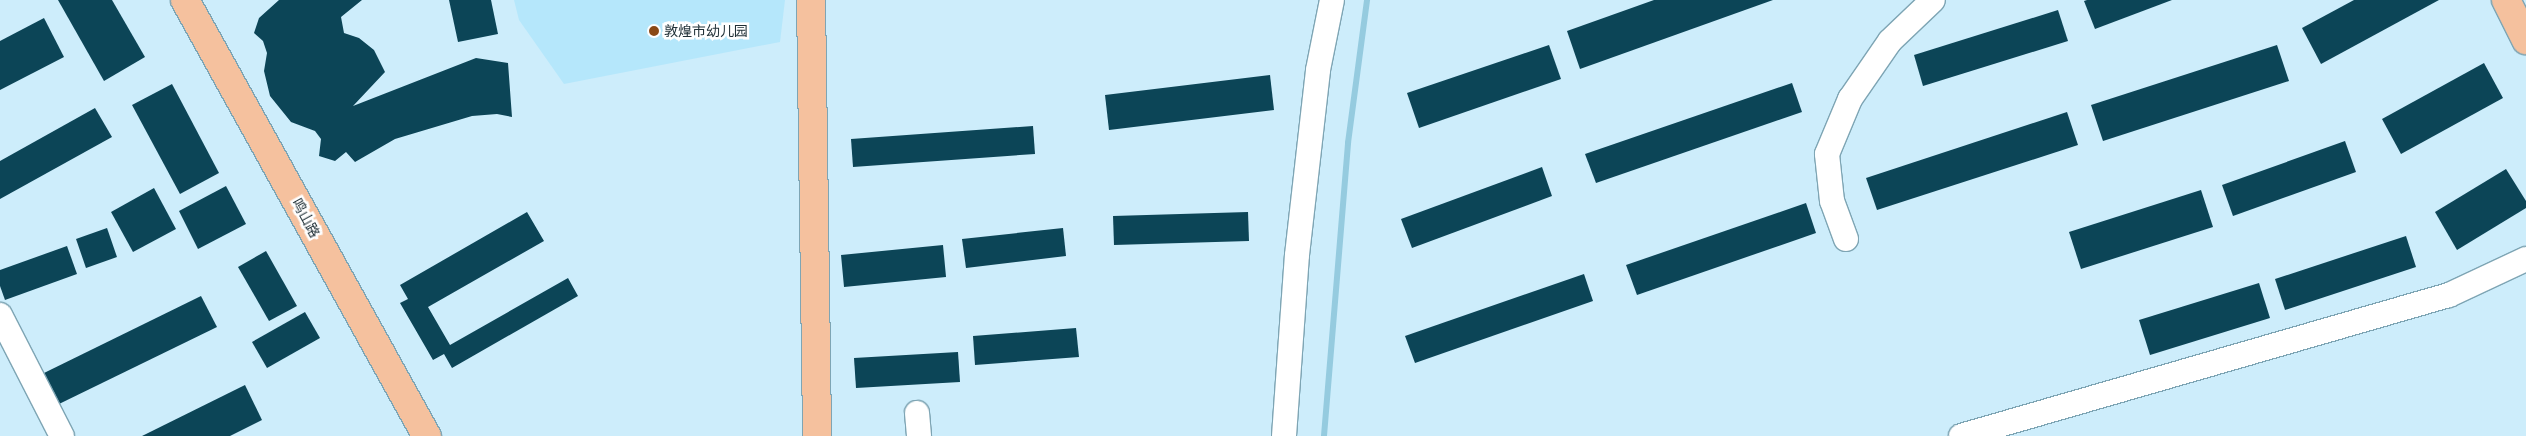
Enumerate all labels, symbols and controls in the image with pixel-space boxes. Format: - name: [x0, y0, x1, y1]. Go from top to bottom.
- place label: 敦煌市幼儿园: [664, 23, 748, 39]
- marker: 敦煌市幼儿园: [648, 25, 660, 37]
- street label: 鸣山路: [288, 196, 324, 240]

